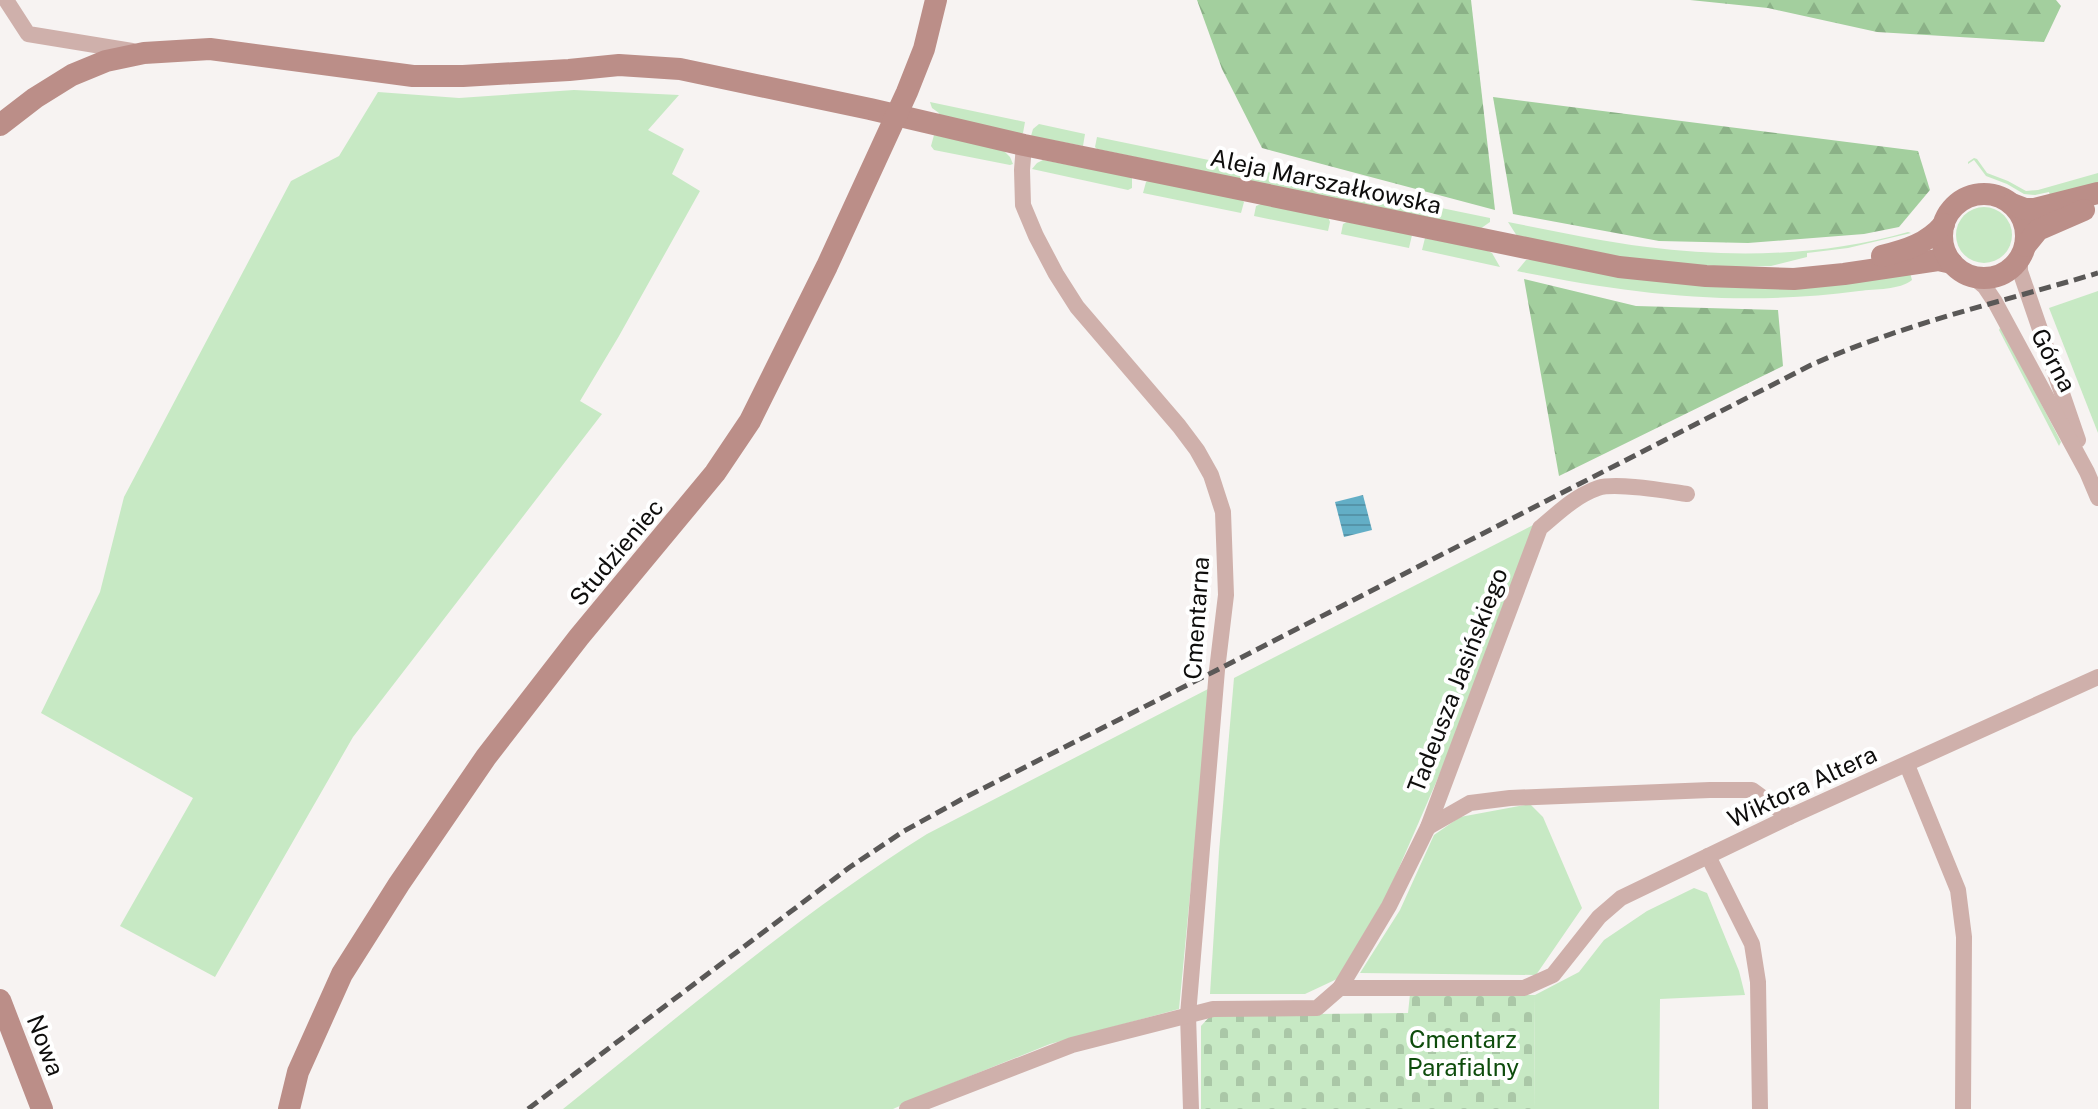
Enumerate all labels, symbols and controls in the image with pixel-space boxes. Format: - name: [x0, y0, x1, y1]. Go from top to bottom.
- street label: Aleja Marszałkowska: [1208, 143, 1444, 219]
- street label: Górna: [2026, 324, 2082, 396]
- street label: Studzieniec: [563, 493, 669, 611]
- street label: Cmentarna: [1178, 556, 1214, 680]
- street label: Tadeusza Jasińskiego: [1401, 564, 1513, 796]
- street label: Wiktora Altera: [1723, 739, 1881, 833]
- street label: Nowa: [22, 1011, 70, 1079]
- park label: Cmentarz Parafialny: [1407, 1025, 1519, 1081]

